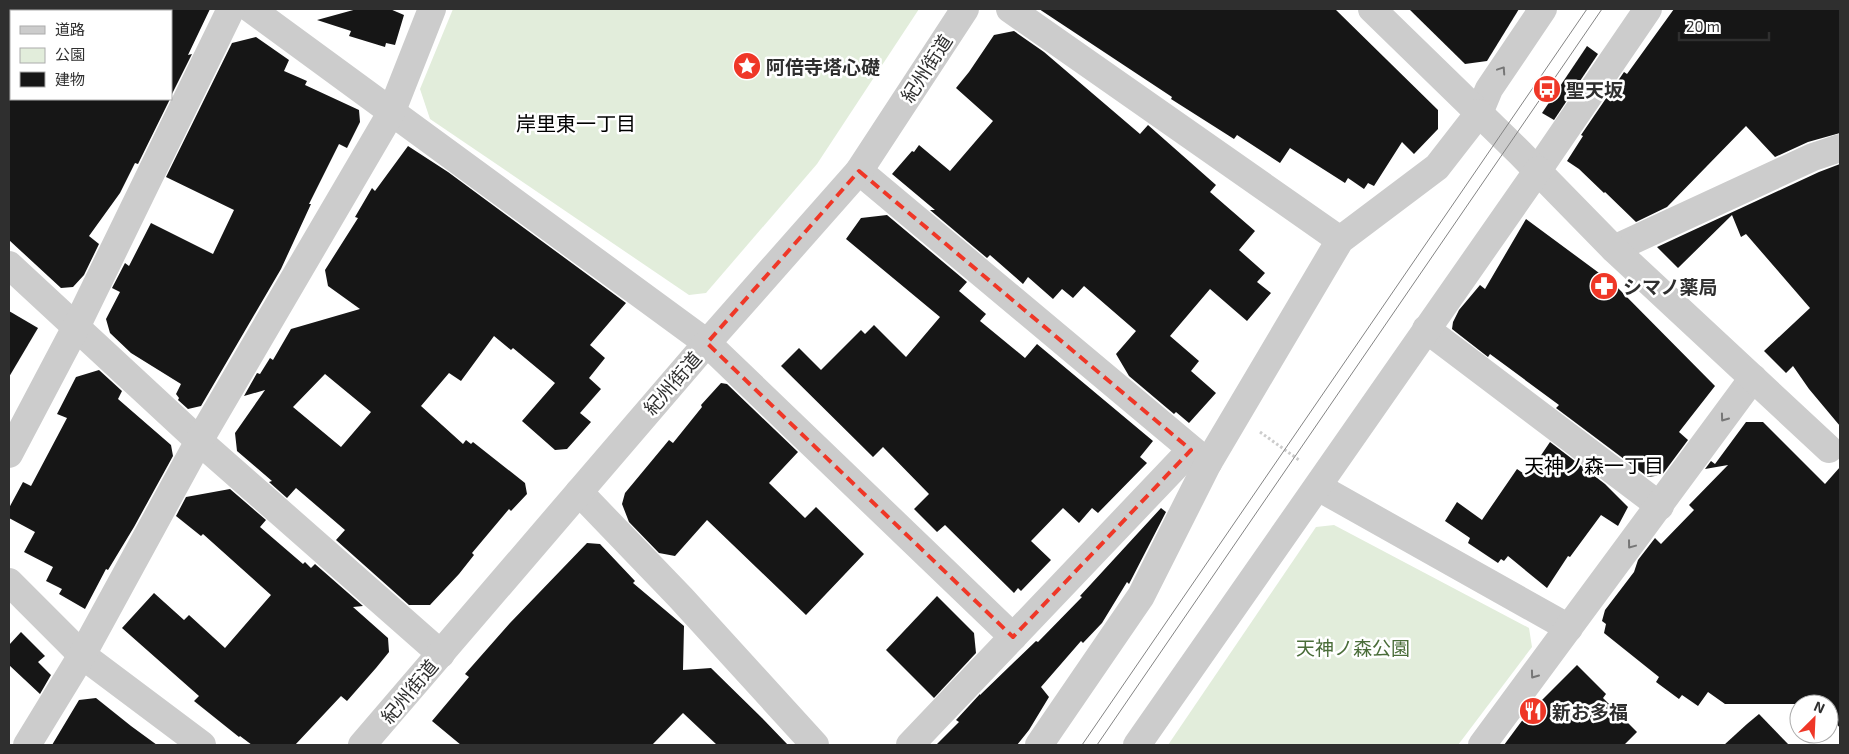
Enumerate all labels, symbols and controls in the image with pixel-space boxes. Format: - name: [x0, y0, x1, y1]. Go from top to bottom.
- legend: [10, 10, 172, 100]
- scale bar: [1679, 10, 1769, 42]
- text: 20 m: [1686, 17, 1720, 35]
- text: 道路: [55, 20, 85, 38]
- street label: 紀州街道: [896, 30, 956, 106]
- text: 公園: [55, 45, 85, 63]
- place icon: 阿倍寺塔心礎: [732, 51, 762, 81]
- place label: 阿倍寺塔心礎: [766, 55, 880, 78]
- one-way arrow: [1496, 66, 1505, 76]
- text: 建物: [55, 70, 85, 88]
- bus stop icon: 聖天坂: [1532, 74, 1562, 104]
- place label: 聖天坂: [1566, 78, 1623, 101]
- district label: 岸里東一丁目: [516, 111, 636, 135]
- pharmacy icon: シマノ薬局: [1589, 271, 1619, 301]
- place label: シマノ薬局: [1623, 275, 1717, 298]
- street label: 紀州街道: [638, 347, 706, 419]
- one-way arrow: [1721, 412, 1730, 421]
- district label: 天神ノ森一丁目: [1524, 453, 1664, 477]
- one-way arrow: [1628, 539, 1636, 548]
- park label: 天神ノ森公園: [1296, 636, 1410, 659]
- street label: 紀州街道: [376, 654, 442, 728]
- one-way arrow: [1531, 669, 1540, 679]
- north arrow: [1789, 694, 1839, 744]
- restaurant icon: 新お多福: [1518, 696, 1548, 726]
- text: N: [1811, 697, 1828, 716]
- place label: 新お多福: [1552, 700, 1628, 723]

